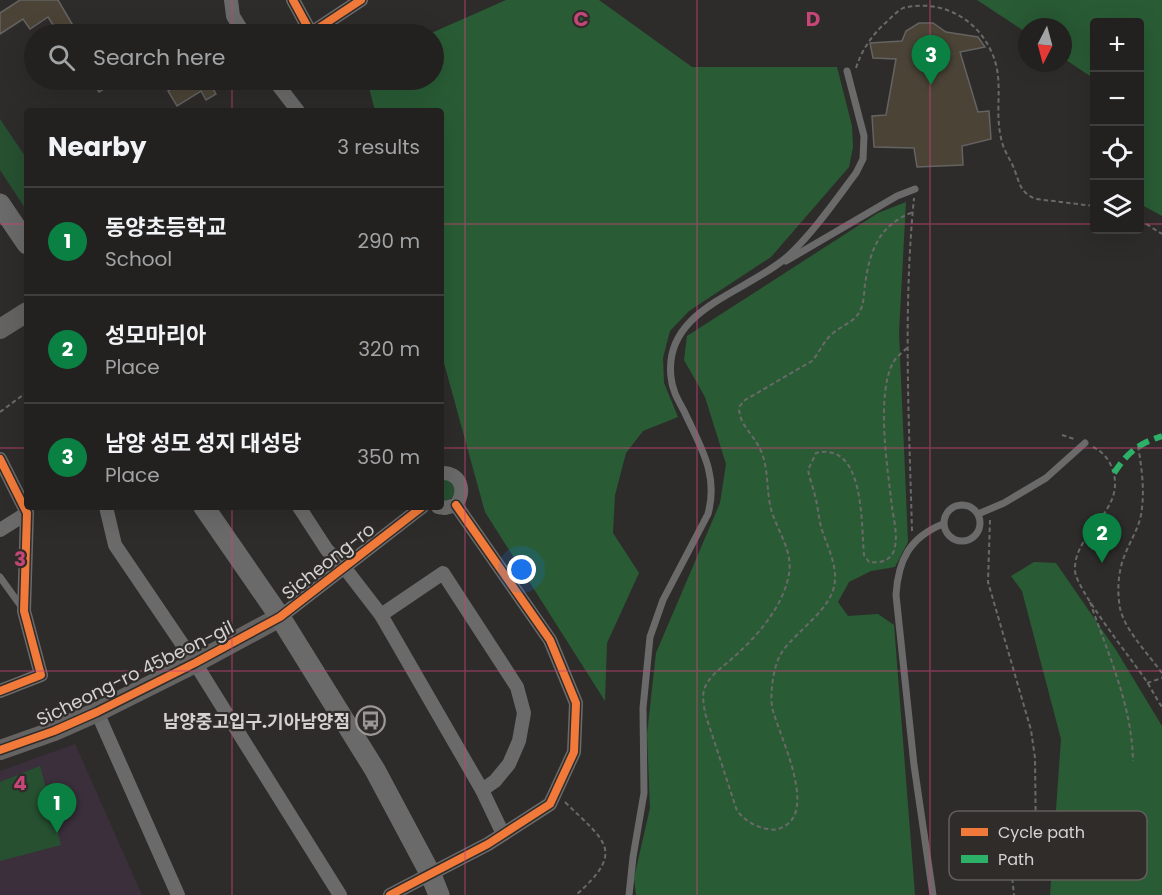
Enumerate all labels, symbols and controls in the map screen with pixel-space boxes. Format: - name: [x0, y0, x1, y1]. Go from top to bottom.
- text: C: [573, 5, 589, 33]
- text: D: [806, 5, 820, 33]
- north arrow: [1018, 18, 1072, 72]
- map controls: [1090, 18, 1144, 234]
- button: +: [1090, 18, 1144, 72]
- search box: [24, 24, 444, 90]
- pin: 3: [912, 36, 950, 85]
- icon: search: [45, 41, 78, 74]
- text: Search here: [93, 42, 226, 73]
- button: −: [1090, 72, 1144, 126]
- button: locate: [1090, 126, 1144, 180]
- text: Nearby: [48, 129, 146, 165]
- text: 3 results: [337, 133, 420, 161]
- button: layers: [1090, 180, 1144, 234]
- text: 동양초등학교: [105, 212, 226, 243]
- text: 1: [64, 227, 71, 255]
- text: 290 m: [357, 227, 420, 255]
- text: School: [105, 245, 172, 273]
- text: 성모마리아: [105, 320, 206, 351]
- text: 2: [62, 335, 73, 363]
- text: 320 m: [358, 335, 420, 363]
- text: Place: [105, 353, 160, 381]
- text: 남양 성모 성지 대성당: [105, 428, 301, 459]
- text: 3: [61, 443, 74, 471]
- text: 350 m: [357, 443, 420, 471]
- text: Place: [105, 461, 160, 489]
- pin: 2: [1082, 514, 1122, 563]
- street label: Sicheong-ro: [276, 517, 380, 605]
- text: 3: [14, 545, 26, 573]
- your location: [507, 555, 536, 584]
- street label: Sicheong-ro 45beon-gil: [32, 614, 238, 732]
- bus stop icon: 남양중고입구.기아남양점: [355, 705, 387, 737]
- place label: 남양중고입구.기아남양점: [163, 709, 350, 734]
- text: 4: [13, 769, 27, 797]
- pin: 1: [38, 784, 76, 833]
- legend: [949, 811, 1147, 880]
- text: Cycle path: [998, 821, 1085, 844]
- text: Path: [998, 848, 1034, 871]

